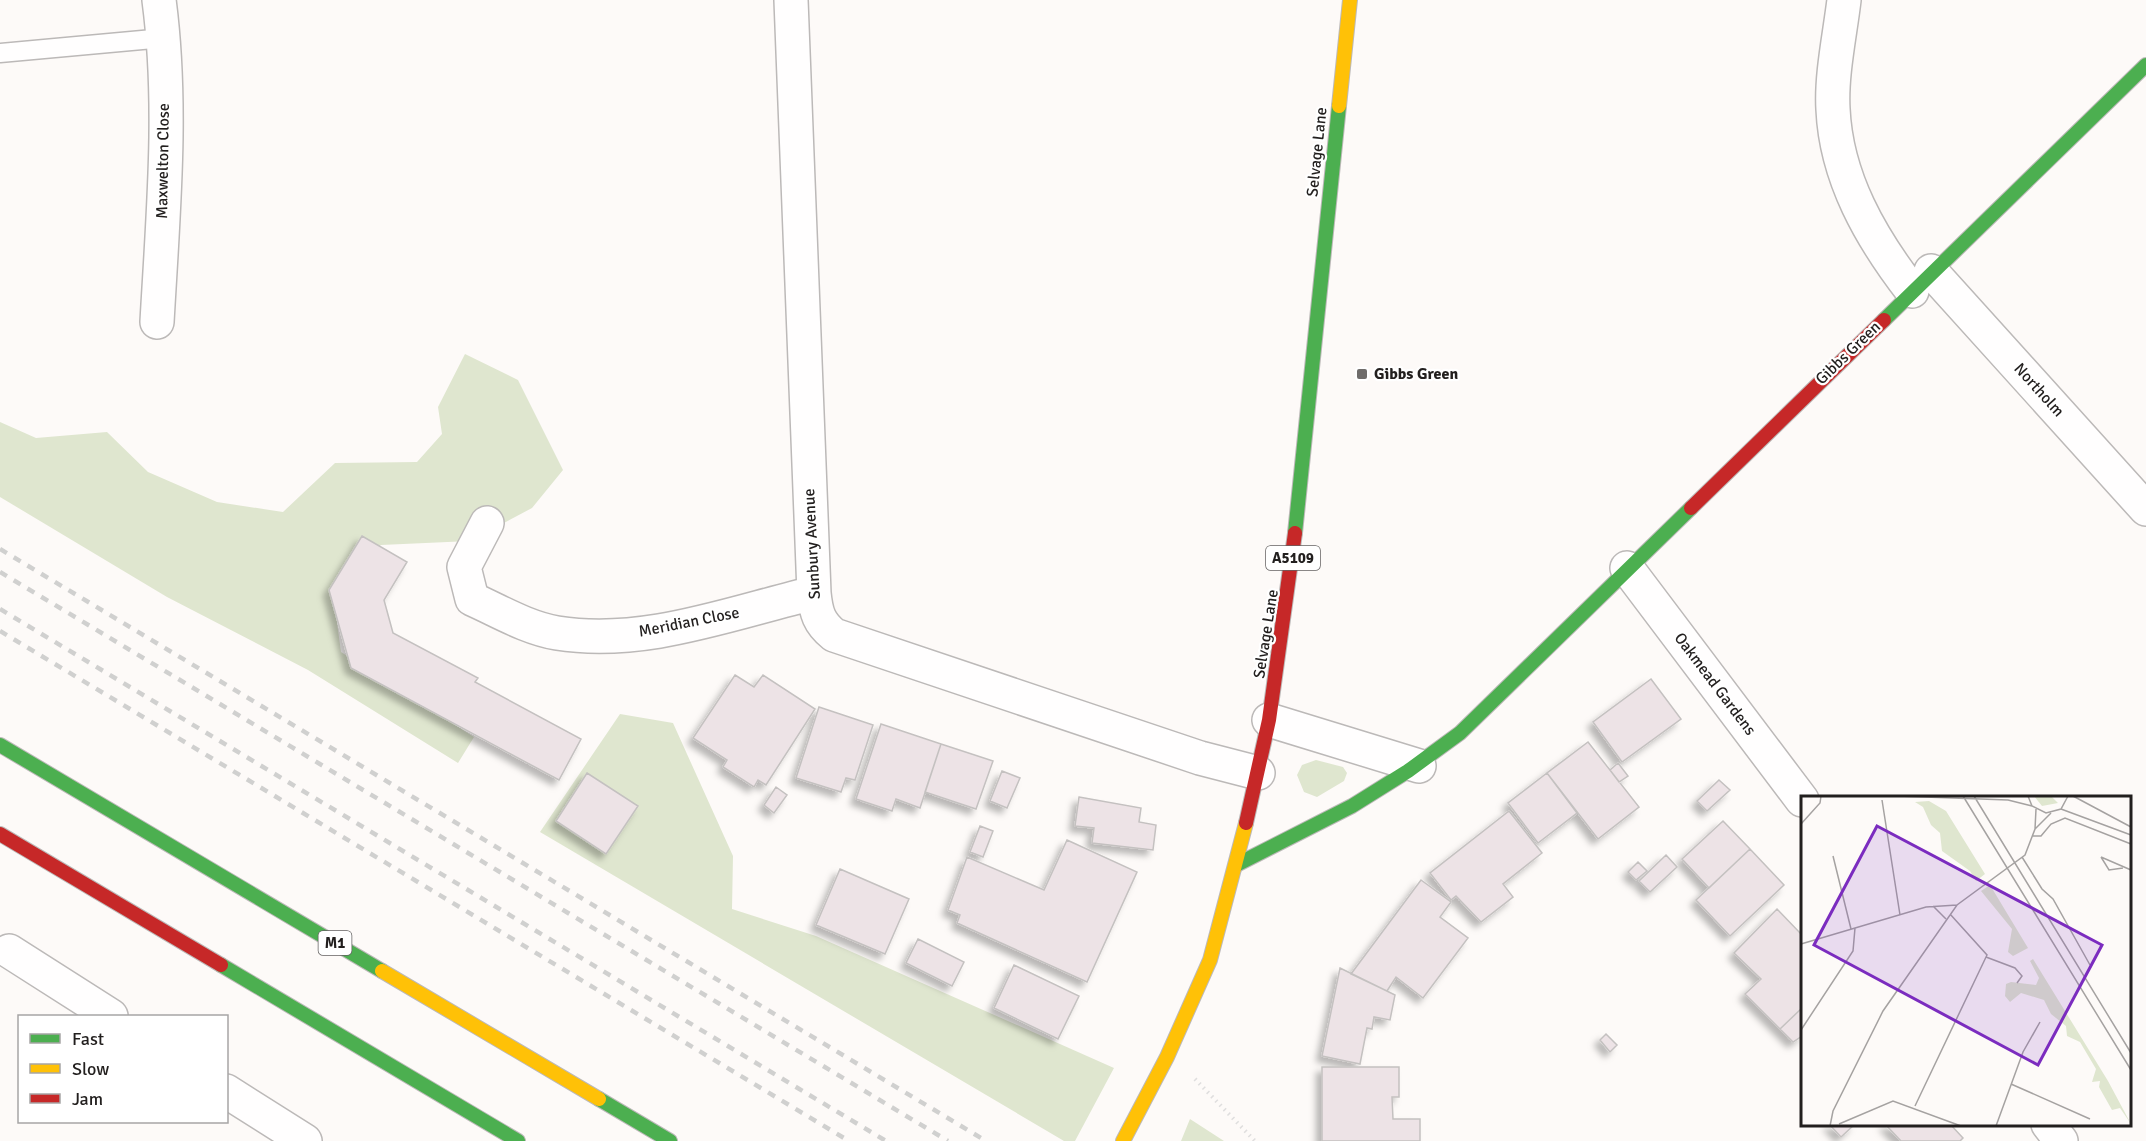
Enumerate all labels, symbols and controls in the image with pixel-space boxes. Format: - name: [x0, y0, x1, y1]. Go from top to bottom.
- street label: Maxwelton Close: [152, 103, 174, 219]
- street label: Selvage Lane: [1302, 106, 1332, 198]
- street label: Gibbs Green: [1811, 317, 1885, 389]
- street label: Northolm: [2010, 359, 2068, 421]
- place label: Gibbs Green: [1374, 364, 1458, 384]
- marker: Gibbs Green: [1355, 367, 1369, 381]
- street label: Sunbury Avenue: [799, 488, 825, 600]
- road number: A5109: [1266, 546, 1320, 570]
- street label: Selvage Lane: [1249, 588, 1283, 680]
- street label: Meridian Close: [637, 602, 741, 642]
- street label: Oakmead Gardens: [1670, 629, 1760, 739]
- inset map: [1801, 796, 2131, 1126]
- road number: M1: [318, 931, 352, 955]
- legend: [18, 1015, 228, 1123]
- text: Fast: [72, 1028, 104, 1050]
- text: Slow: [72, 1058, 109, 1080]
- text: Jam: [72, 1088, 103, 1110]

